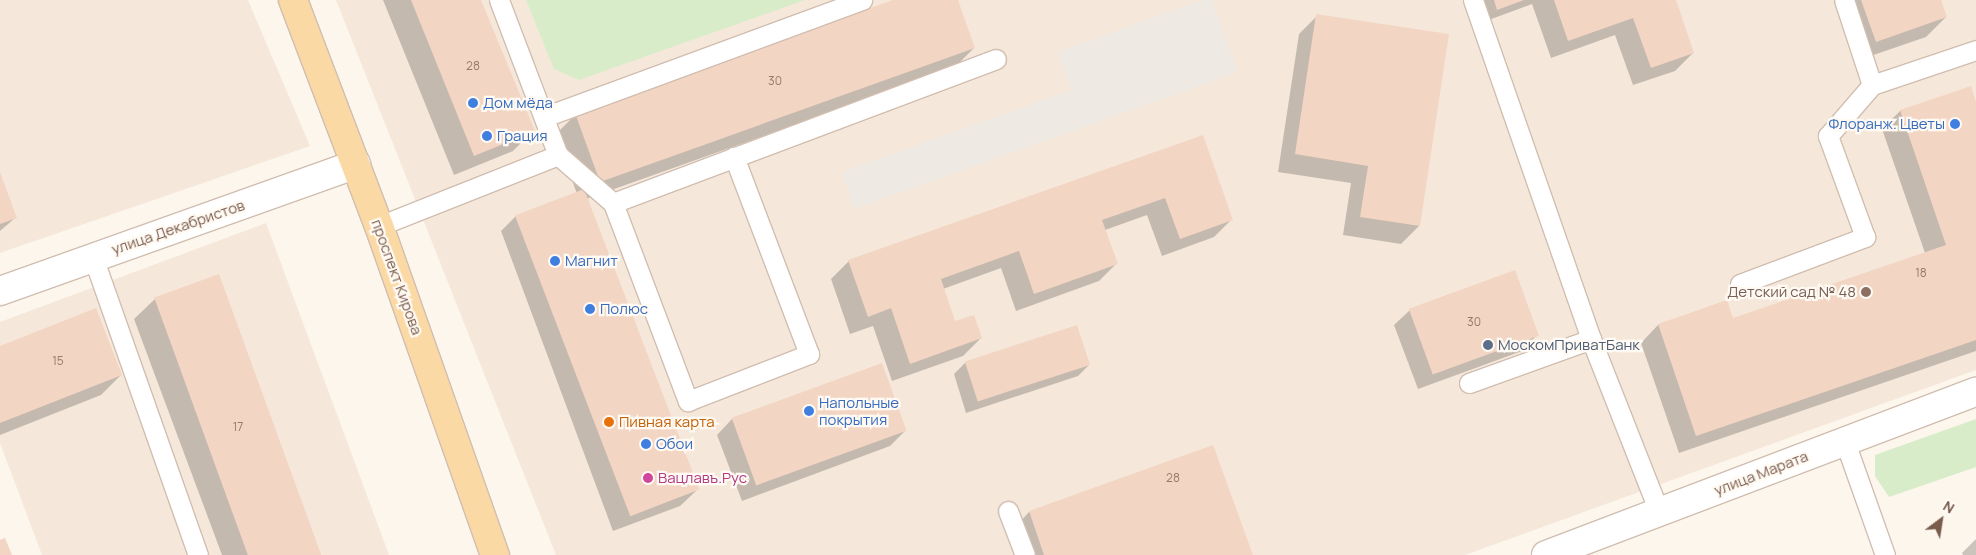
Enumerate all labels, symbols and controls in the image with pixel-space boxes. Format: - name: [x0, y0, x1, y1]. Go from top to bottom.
- house number: 28: [466, 59, 480, 73]
- house number: 30: [768, 74, 782, 88]
- place label: Дом мёда: [483, 94, 553, 112]
- marker: Дом мёда: [467, 97, 479, 109]
- place label: Флоранж. Цветы: [1828, 115, 1945, 133]
- marker: Флоранж. Цветы: [1949, 118, 1961, 130]
- place label: Грация: [497, 127, 547, 145]
- marker: Грация: [481, 130, 493, 142]
- street label: улица Декабристов: [109, 196, 247, 258]
- street label: проспект Кирова: [368, 217, 426, 337]
- place label: Магнит: [565, 252, 618, 270]
- marker: Магнит: [549, 255, 561, 267]
- house number: 18: [1915, 266, 1927, 280]
- place label: Детский сад № 48: [1727, 283, 1856, 301]
- marker: Детский сад № 48: [1860, 286, 1872, 298]
- place label: Полюс: [600, 300, 648, 318]
- marker: Полюс: [584, 303, 596, 315]
- house number: 30: [1467, 315, 1481, 329]
- place label: МоскомПриватБанк: [1498, 336, 1640, 354]
- marker: МоскомПриватБанк: [1482, 339, 1494, 351]
- house number: 15: [52, 354, 64, 368]
- place label: Напольные покрытия: [819, 393, 899, 428]
- marker: Напольные покрытия: [803, 405, 815, 417]
- place label: Пивная карта: [619, 413, 715, 431]
- marker: Пивная карта: [603, 416, 615, 428]
- house number: 17: [233, 420, 243, 434]
- place label: Обои: [656, 435, 693, 453]
- marker: Обои: [640, 438, 652, 450]
- street label: улица Марата: [1711, 447, 1811, 499]
- place label: Вацлавъ.Рус: [658, 469, 747, 487]
- house number: 28: [1166, 471, 1180, 485]
- marker: Вацлавъ.Рус: [642, 472, 654, 484]
- north arrow: [1916, 495, 1966, 545]
- text: N: [1940, 496, 1958, 517]

